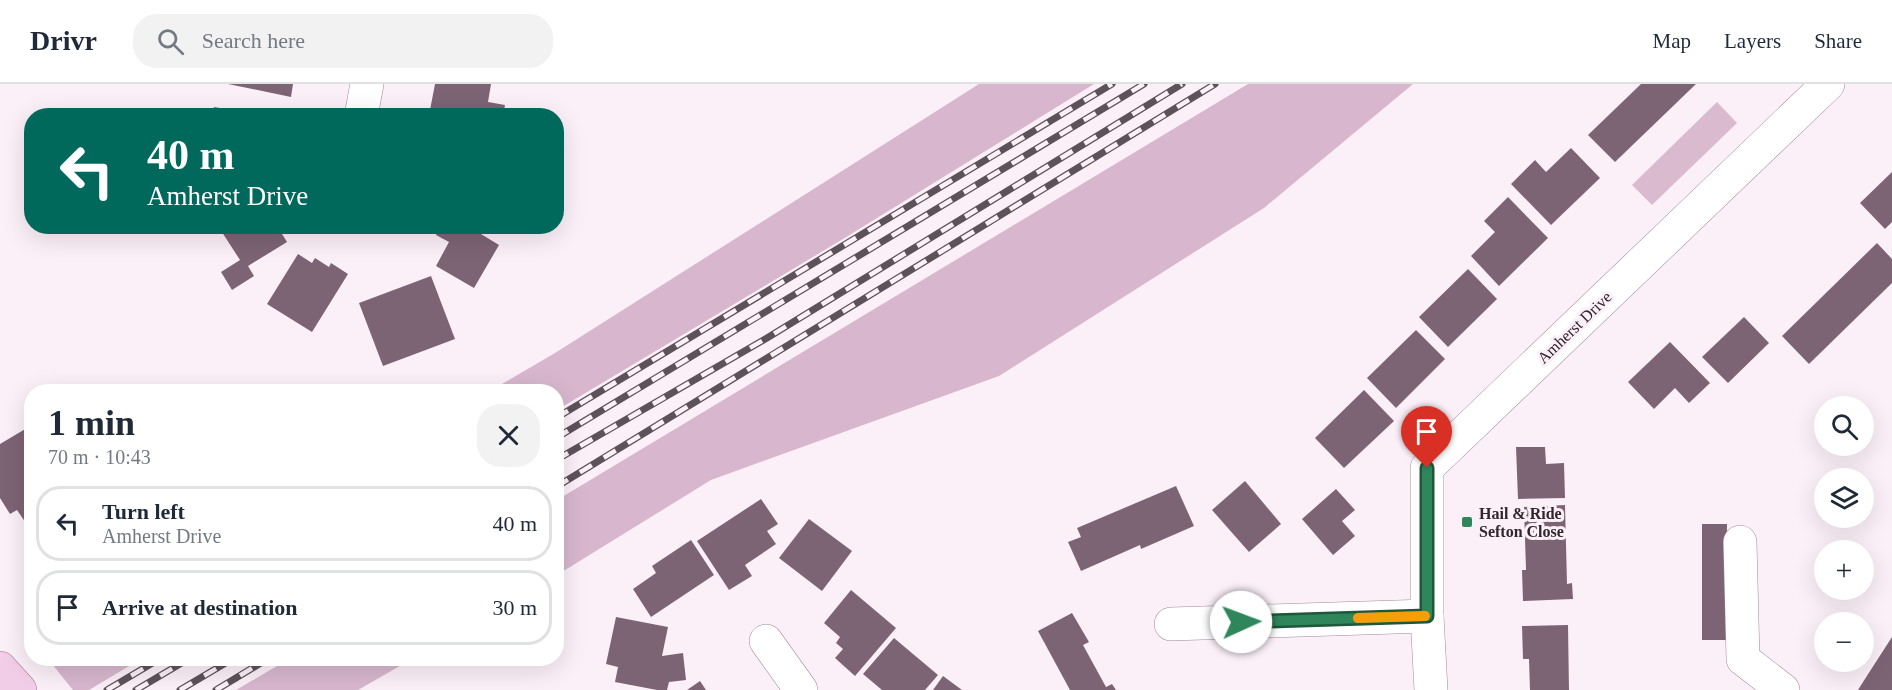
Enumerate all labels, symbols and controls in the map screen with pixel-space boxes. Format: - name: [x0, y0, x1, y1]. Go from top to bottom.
- search box: [133, 14, 553, 68]
- text: Drivr: [30, 25, 97, 56]
- icon: search: [154, 25, 187, 58]
- text: Search here: [202, 28, 305, 53]
- text: Map: [1653, 29, 1691, 53]
- text: Layers: [1724, 29, 1781, 53]
- text: Share: [1814, 29, 1862, 53]
- icon: left: [48, 132, 126, 210]
- text: 40 m: [147, 132, 235, 178]
- text: Amherst Drive: [147, 181, 308, 211]
- street label: Amherst Drive: [1534, 288, 1615, 367]
- map controls: [1814, 396, 1874, 672]
- button: search: [1814, 396, 1874, 456]
- text: 1 min: [48, 403, 135, 443]
- button: close: [477, 404, 540, 467]
- pin: [1401, 406, 1452, 468]
- icon: arrive: [1410, 415, 1443, 448]
- text: 70 m · 10:43: [48, 446, 151, 468]
- button: layers: [1814, 468, 1874, 528]
- text: Turn left: [102, 499, 185, 524]
- place label: Hail & Ride Sefton Close: [1479, 505, 1564, 540]
- icon: left: [51, 507, 84, 540]
- text: 40 m: [492, 511, 537, 536]
- marker: Hail & Ride Sefton Close: [1460, 515, 1474, 529]
- text: Amherst Drive: [102, 525, 221, 547]
- button: +: [1814, 540, 1874, 600]
- position arrow: [1209, 590, 1273, 654]
- icon: arrive: [51, 591, 84, 624]
- text: Arrive at destination: [102, 595, 298, 620]
- text: 30 m: [492, 595, 537, 620]
- button: −: [1814, 612, 1874, 672]

